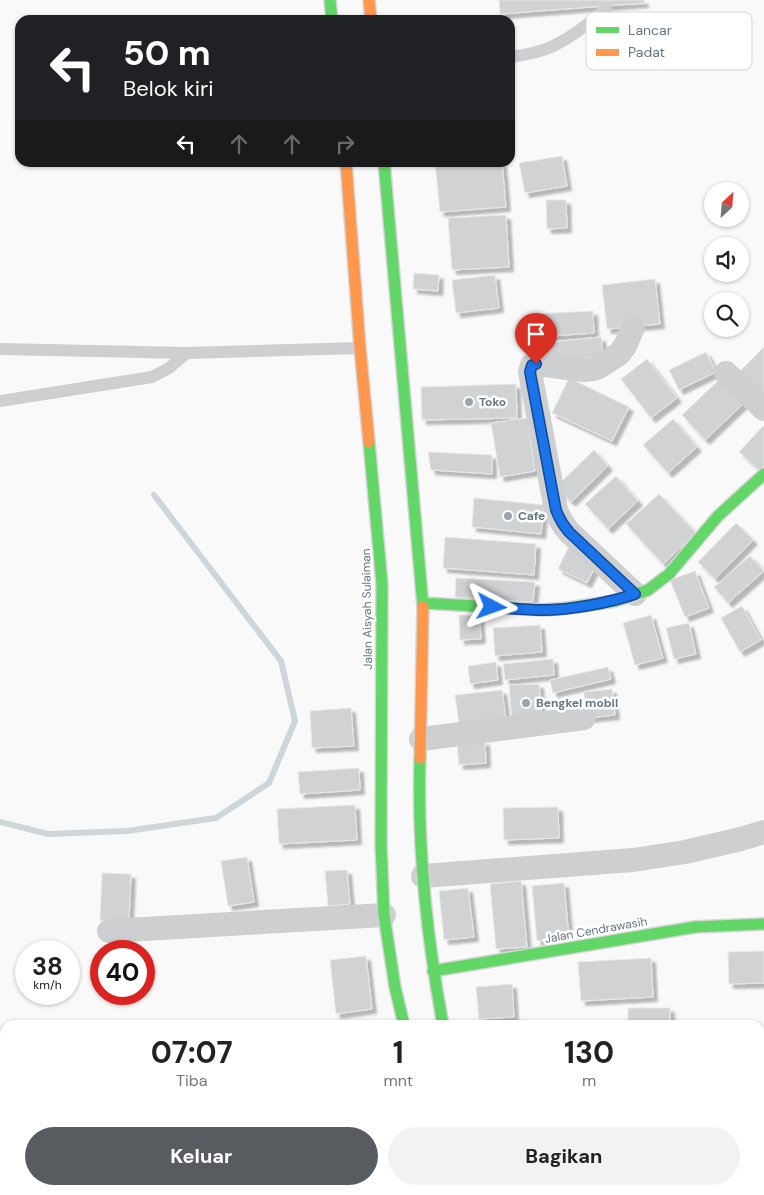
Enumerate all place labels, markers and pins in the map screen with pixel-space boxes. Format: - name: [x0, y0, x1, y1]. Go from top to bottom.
- pin: [515, 313, 557, 364]
- place label: Toko: [479, 394, 506, 410]
- marker: Toko: [463, 396, 475, 408]
- place label: Cafe: [518, 508, 545, 524]
- marker: Cafe: [502, 510, 514, 522]
- place label: Bengkel mobil: [536, 695, 618, 711]
- marker: Bengkel mobil: [520, 697, 532, 709]

